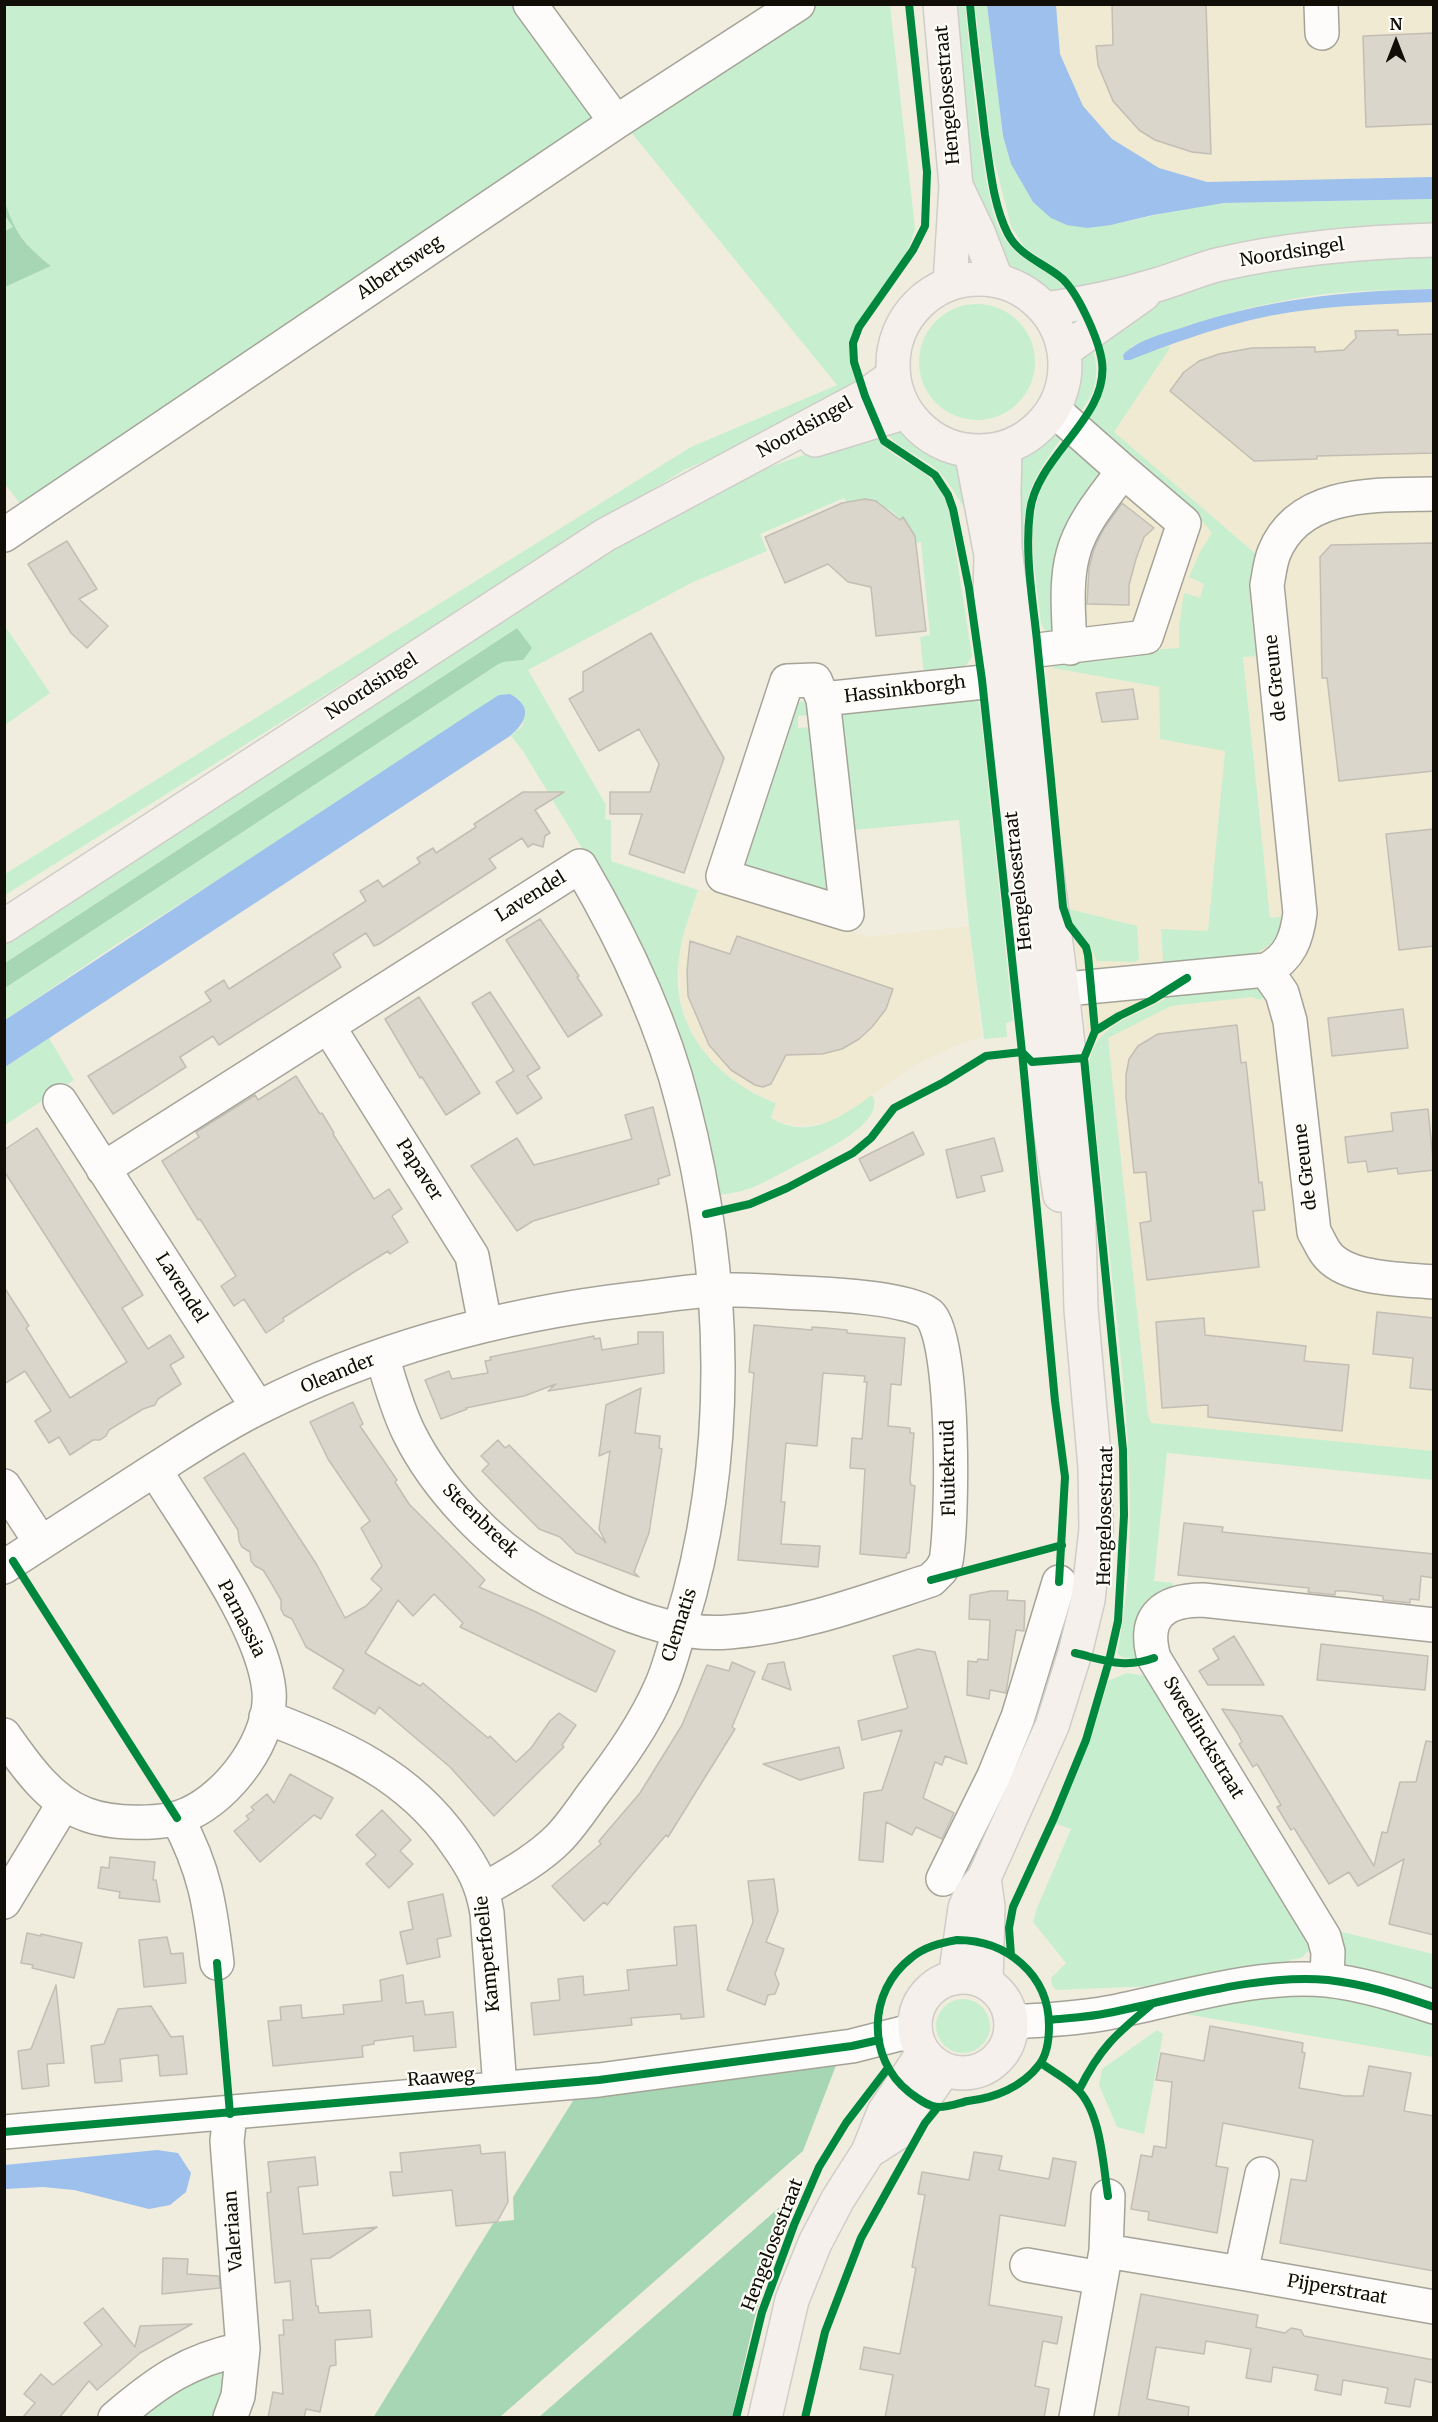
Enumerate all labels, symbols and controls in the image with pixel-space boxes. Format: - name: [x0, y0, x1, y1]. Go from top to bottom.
- north arrow: [1366, 12, 1426, 72]
- text: N: [1390, 14, 1402, 34]
- street label: Hengelosestraat: [931, 24, 965, 166]
- street label: Albertsweg: [353, 232, 447, 304]
- street label: Noordsingel: [1238, 234, 1346, 272]
- street label: Noordsingel: [754, 393, 856, 463]
- street label: de Greune: [1261, 634, 1291, 722]
- street label: Noordsingel: [322, 649, 422, 725]
- street label: Hassinkborgh: [843, 672, 967, 708]
- street label: Hengelosestraat: [1001, 810, 1037, 952]
- street label: Lavendel: [492, 867, 570, 927]
- street label: de Greune: [1290, 1122, 1322, 1212]
- street label: Papaver: [391, 1135, 447, 1205]
- street label: Lavendel: [151, 1249, 211, 1327]
- street label: Oleander: [298, 1349, 378, 1399]
- street label: Fluitekruid: [937, 1420, 961, 1516]
- street label: Hengelosestraat: [1094, 1446, 1118, 1586]
- street label: Steenbreek: [438, 1480, 522, 1562]
- street label: Parnassia: [212, 1577, 270, 1661]
- street label: Clematis: [658, 1586, 702, 1664]
- street label: Sweelinckstraat: [1158, 1673, 1248, 1803]
- street label: Kamperfoelie: [471, 1895, 505, 2013]
- street label: Raaweg: [406, 2064, 476, 2092]
- street label: Hengelosestraat: [738, 2176, 808, 2314]
- street label: Valeriaan: [220, 2190, 248, 2272]
- street label: Pijperstraat: [1285, 2271, 1389, 2309]

